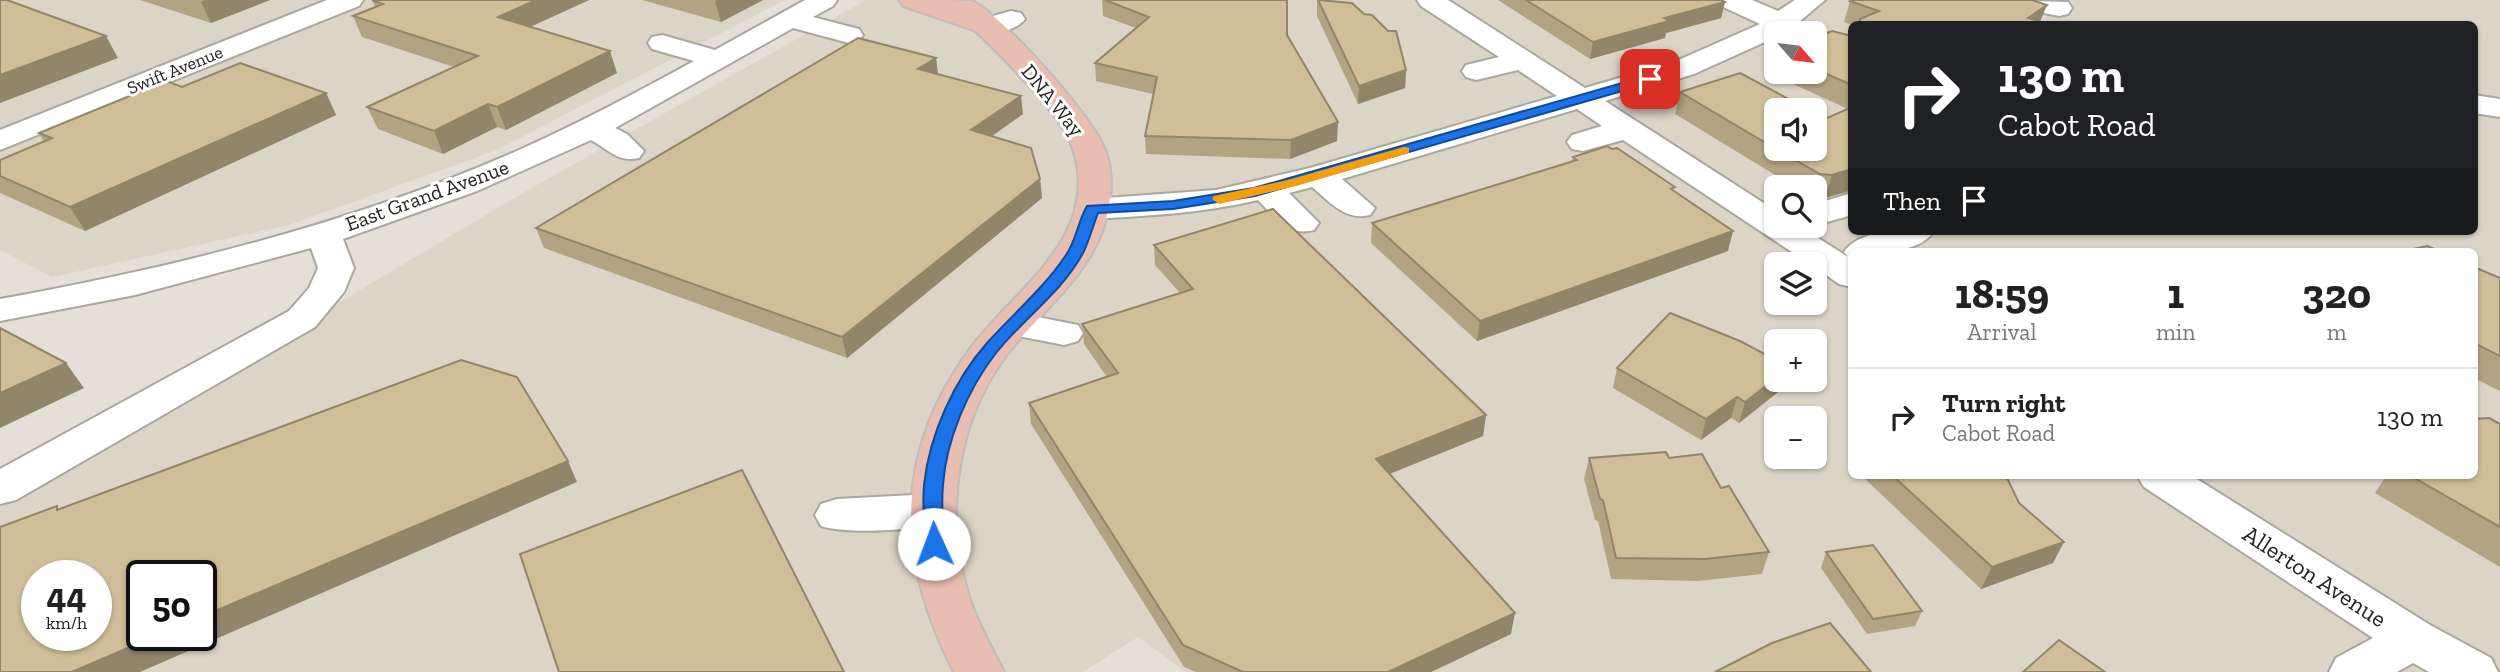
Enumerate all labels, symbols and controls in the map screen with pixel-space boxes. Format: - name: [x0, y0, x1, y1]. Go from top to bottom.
- north arrow: [1764, 21, 1827, 84]
- map controls: [1764, 21, 1827, 469]
- street label: Swift Avenue: [124, 41, 226, 99]
- text: 130 m: [1998, 46, 2124, 105]
- pin: [1620, 49, 1680, 109]
- icon: right: [1883, 49, 1974, 140]
- street label: DNA Way: [1016, 59, 1090, 141]
- icon: arrive: [1631, 60, 1669, 98]
- button: sound: [1764, 98, 1827, 161]
- text: Cabot Road: [1998, 106, 2156, 144]
- street label: East Grand Avenue: [342, 154, 512, 236]
- button: search: [1764, 175, 1827, 238]
- icon: arrive: [1955, 182, 1993, 220]
- text: Then: [1883, 185, 1941, 217]
- button: layers: [1764, 252, 1827, 315]
- text: 18:59: [1955, 268, 2049, 319]
- text: 1: [2167, 268, 2184, 319]
- text: 320: [2302, 268, 2371, 319]
- text: Arrival: [1967, 318, 2037, 346]
- text: min: [2156, 318, 2195, 346]
- text: m: [2327, 318, 2347, 346]
- button: +: [1764, 329, 1827, 392]
- text: Turn right: [1942, 387, 2065, 419]
- icon: right: [1883, 398, 1921, 436]
- text: 130 m: [2377, 401, 2443, 433]
- button: −: [1764, 406, 1827, 469]
- text: Cabot Road: [1942, 419, 2055, 447]
- position arrow: [897, 507, 971, 581]
- street label: Allerton Avenue: [2238, 519, 2392, 633]
- speed limit sign: 50: [126, 560, 217, 651]
- text: 44: [47, 575, 86, 617]
- text: km/h: [46, 612, 87, 634]

